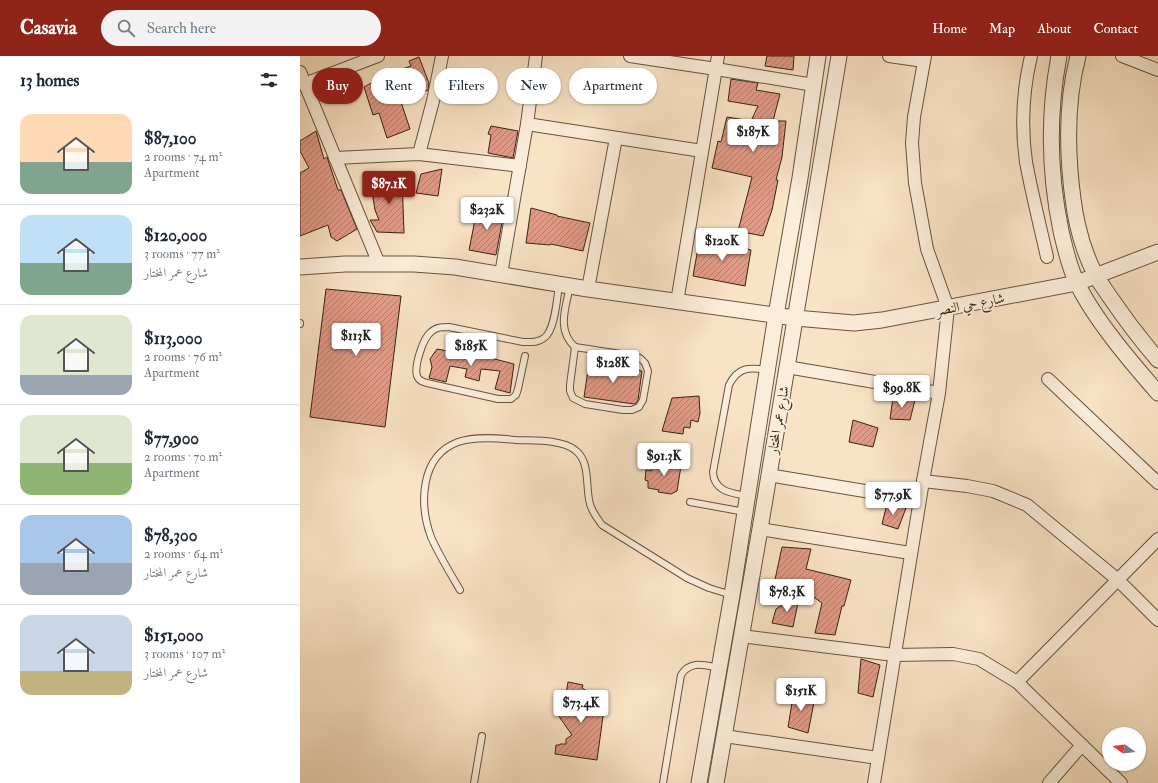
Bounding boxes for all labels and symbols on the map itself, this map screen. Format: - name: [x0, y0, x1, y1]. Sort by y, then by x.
- pin: $187K: [725, 119, 781, 153]
- pin: $87.1K: [356, 171, 422, 205]
- pin: $232K: [459, 197, 515, 231]
- pin: $120K: [694, 228, 750, 262]
- street label: شارع حي النصر: [933, 290, 1006, 323]
- pin: $113K: [328, 323, 384, 357]
- pin: $185K: [443, 333, 499, 367]
- pin: $128K: [585, 350, 641, 384]
- pin: $99.8K: [869, 375, 935, 409]
- street label: شارع عمر المختار: [764, 385, 796, 458]
- pin: $91.3K: [631, 443, 697, 477]
- pin: $77.9K: [860, 482, 926, 516]
- pin: $78.3K: [754, 579, 820, 613]
- pin: $151K: [773, 678, 829, 712]
- pin: $73.4K: [548, 690, 614, 724]
- north arrow: [1102, 727, 1146, 771]

